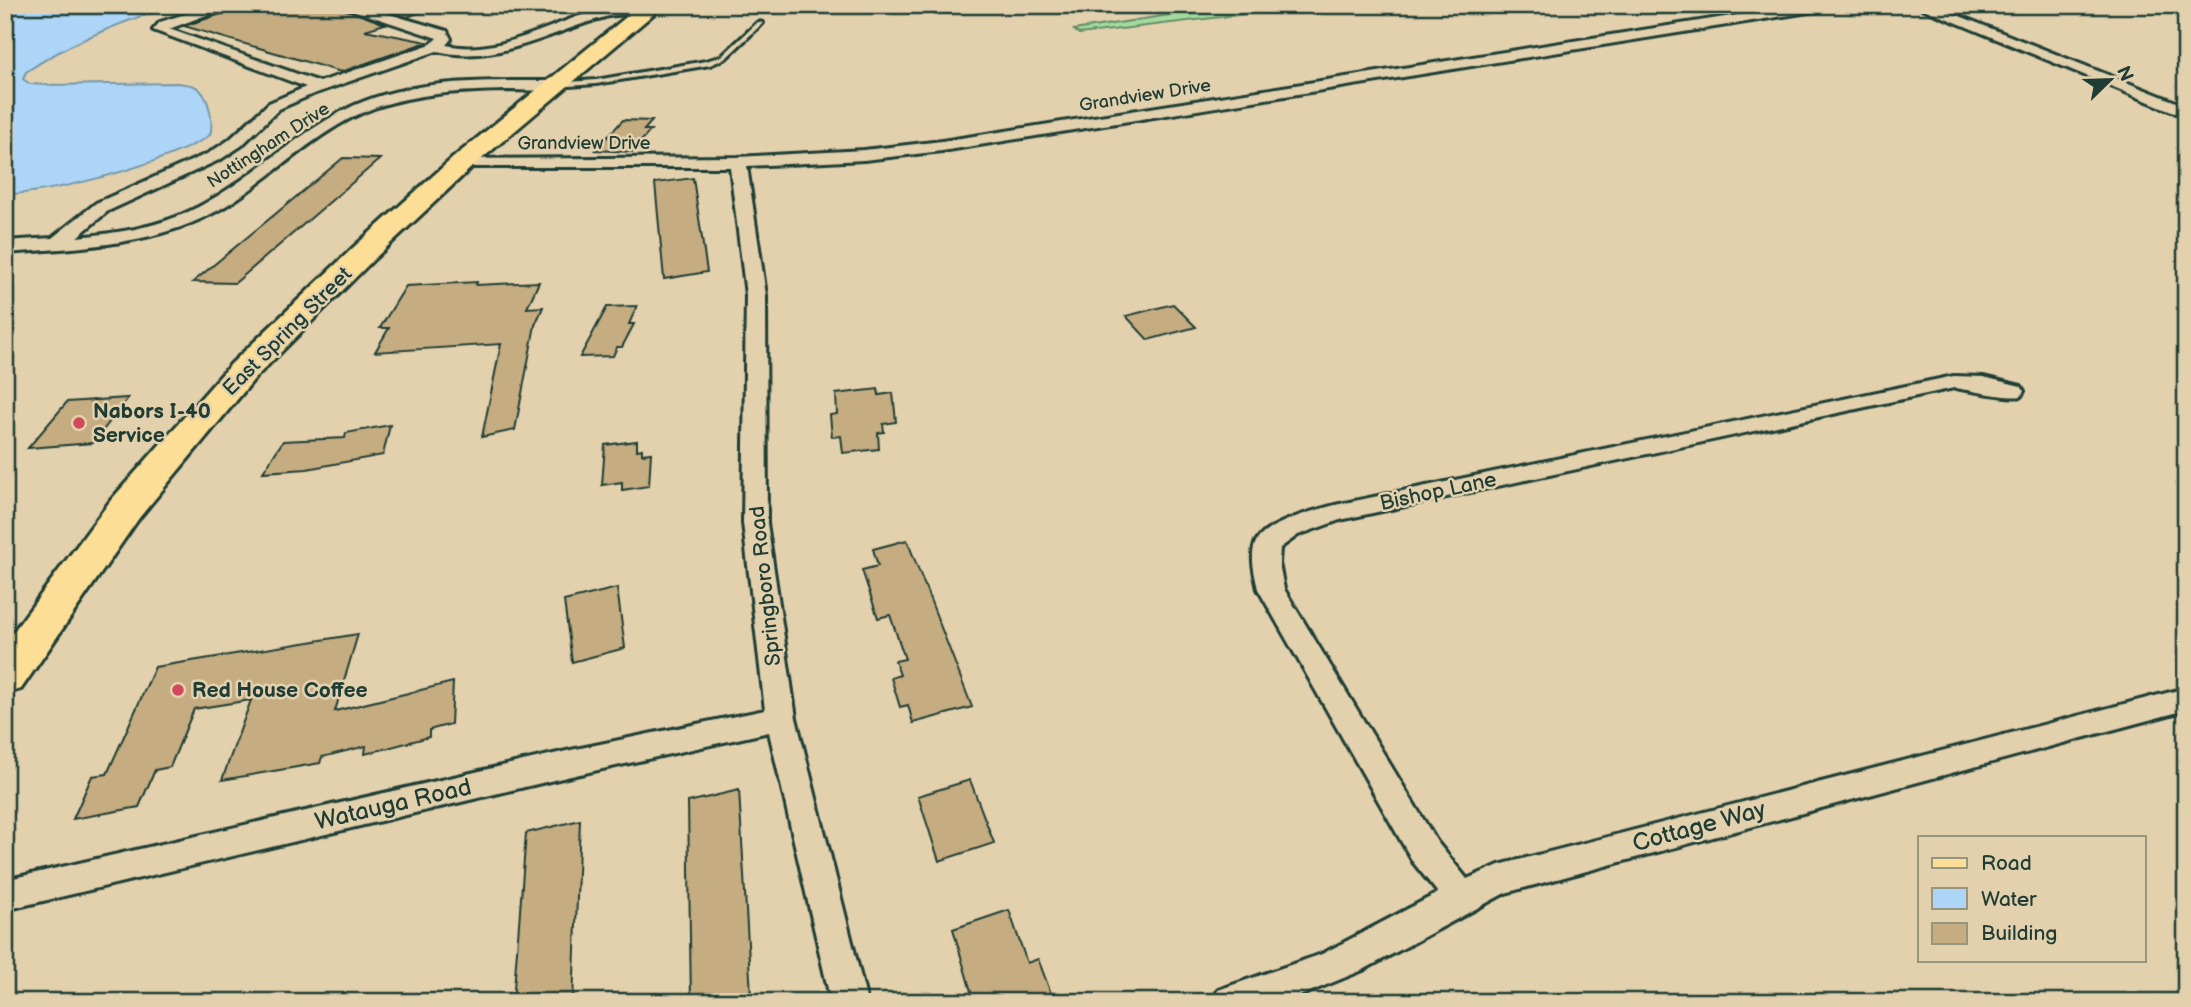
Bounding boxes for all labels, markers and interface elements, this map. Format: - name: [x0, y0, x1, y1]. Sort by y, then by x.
- north arrow: [2076, 46, 2146, 116]
- text: N: [2111, 63, 2138, 85]
- street label: Grandview Drive: [1078, 75, 1213, 116]
- street label: Nottingham Drive: [203, 98, 334, 193]
- street label: Grandview Drive: [517, 133, 651, 154]
- street label: East Spring Street: [218, 261, 357, 401]
- place label: Nabors I-40 Service: [93, 399, 211, 448]
- marker: Nabors I-40 Service: [71, 415, 87, 431]
- street label: Bishop Lane: [1377, 467, 1499, 516]
- street label: Springboro Road: [745, 505, 786, 667]
- place label: Red House Coffee: [192, 678, 368, 703]
- marker: Red House Coffee: [170, 682, 186, 698]
- street label: Watauga Road: [312, 772, 474, 837]
- street label: Cottage Way: [1629, 795, 1769, 858]
- legend: [1918, 836, 2146, 962]
- text: Road: [1981, 851, 2032, 876]
- text: Water: [1981, 887, 2037, 912]
- text: Building: [1981, 921, 2057, 946]

